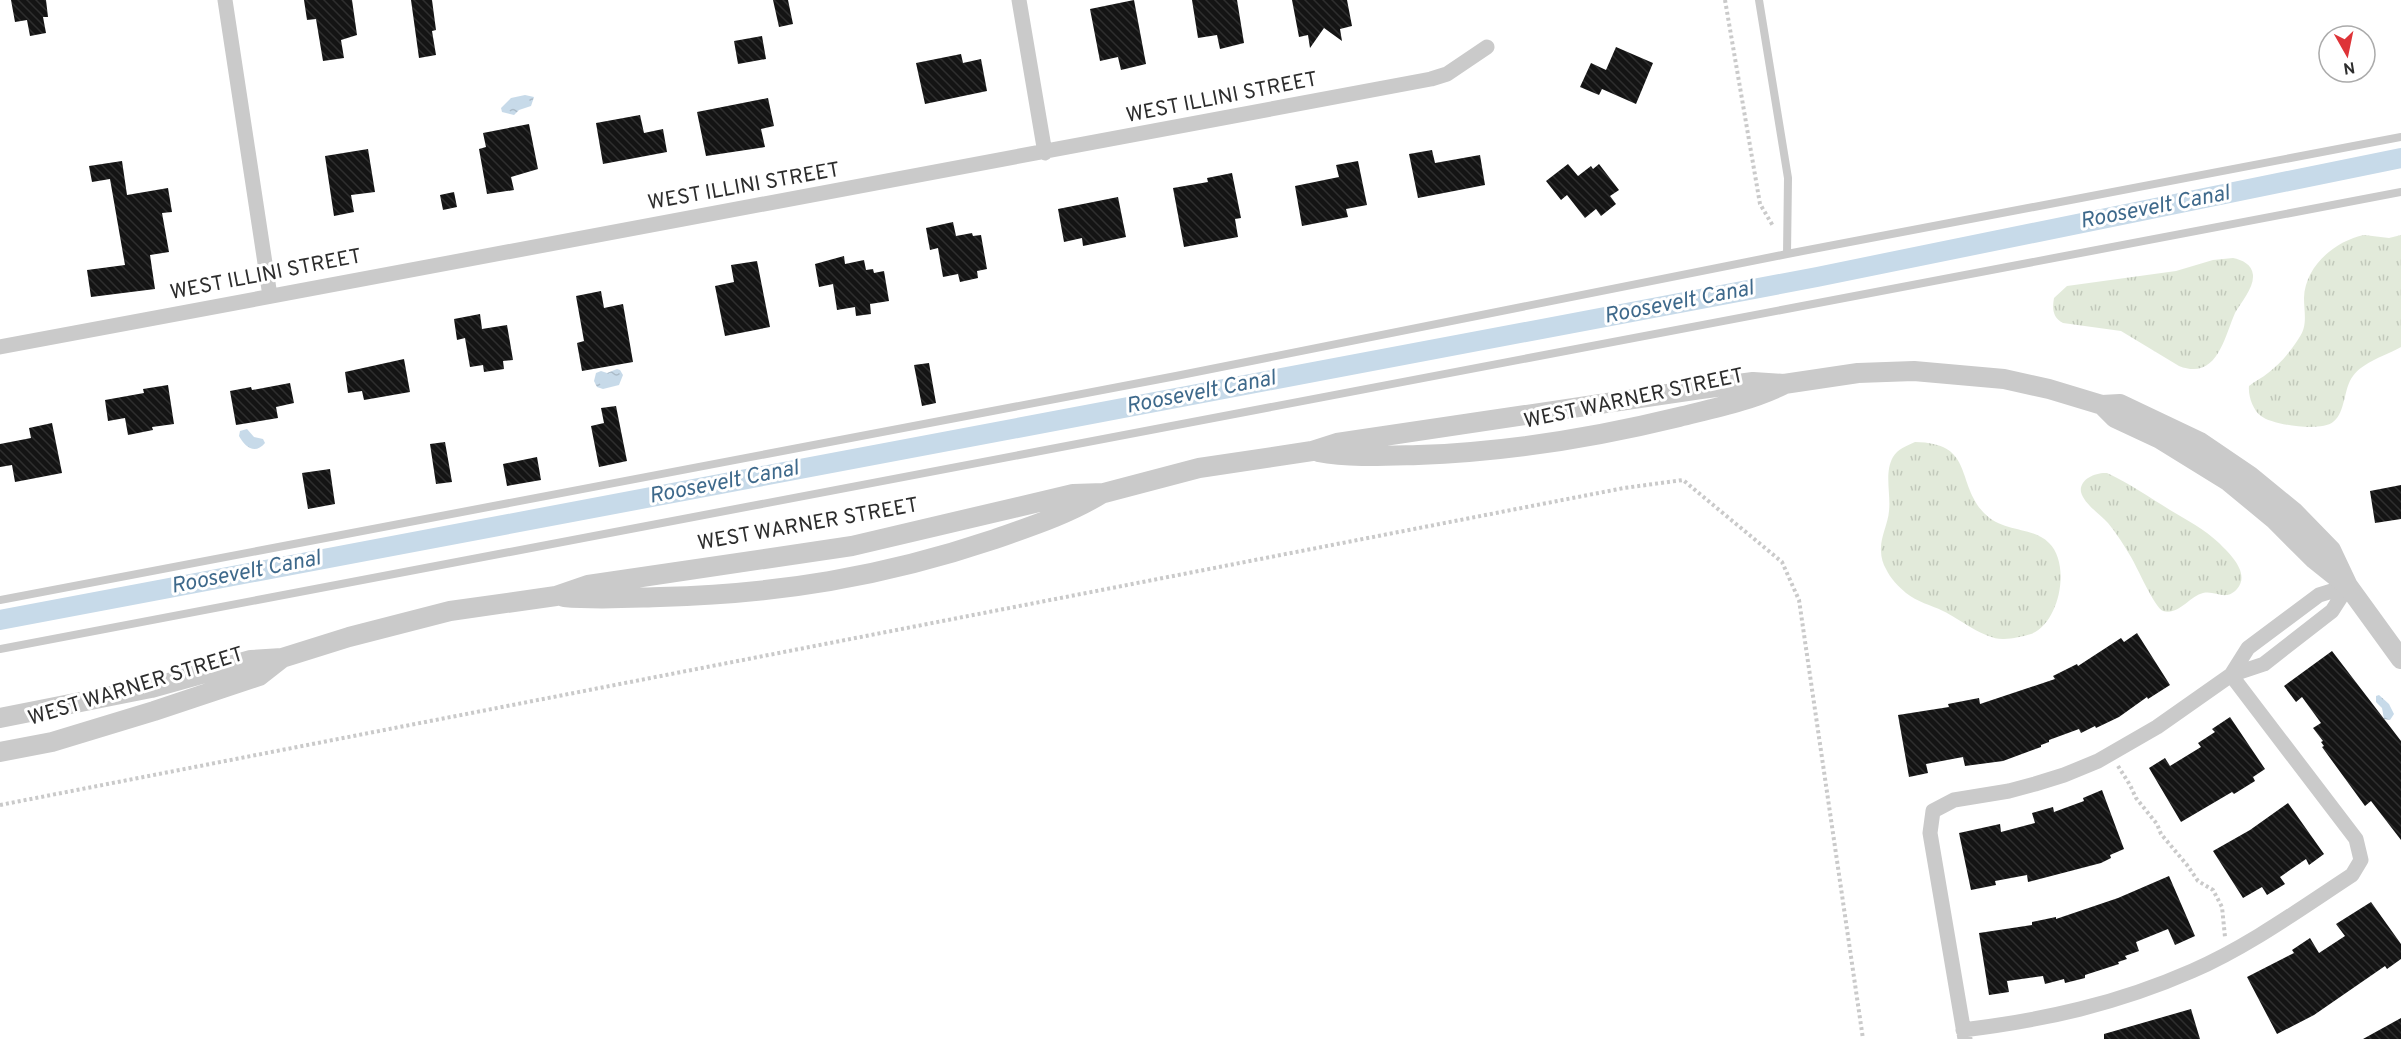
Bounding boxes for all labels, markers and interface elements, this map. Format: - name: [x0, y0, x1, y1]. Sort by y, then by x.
- north arrow: [2317, 24, 2377, 84]
- text: N: [2342, 56, 2356, 78]
- street label: WEST ILLINI STREET: [1124, 66, 1320, 130]
- street label: WEST ILLINI STREET: [646, 157, 842, 217]
- water label: Roosevelt Canal: [2078, 180, 2233, 236]
- street label: WEST ILLINI STREET: [168, 243, 364, 307]
- water label: Roosevelt Canal: [1602, 275, 1757, 331]
- street label: WEST WARNER STREET: [1522, 363, 1746, 435]
- water label: Roosevelt Canal: [1124, 365, 1279, 421]
- water label: Roosevelt Canal: [647, 455, 802, 511]
- street label: WEST WARNER STREET: [695, 492, 921, 558]
- water label: Roosevelt Canal: [169, 545, 324, 601]
- street label: WEST WARNER STREET: [25, 641, 247, 733]

